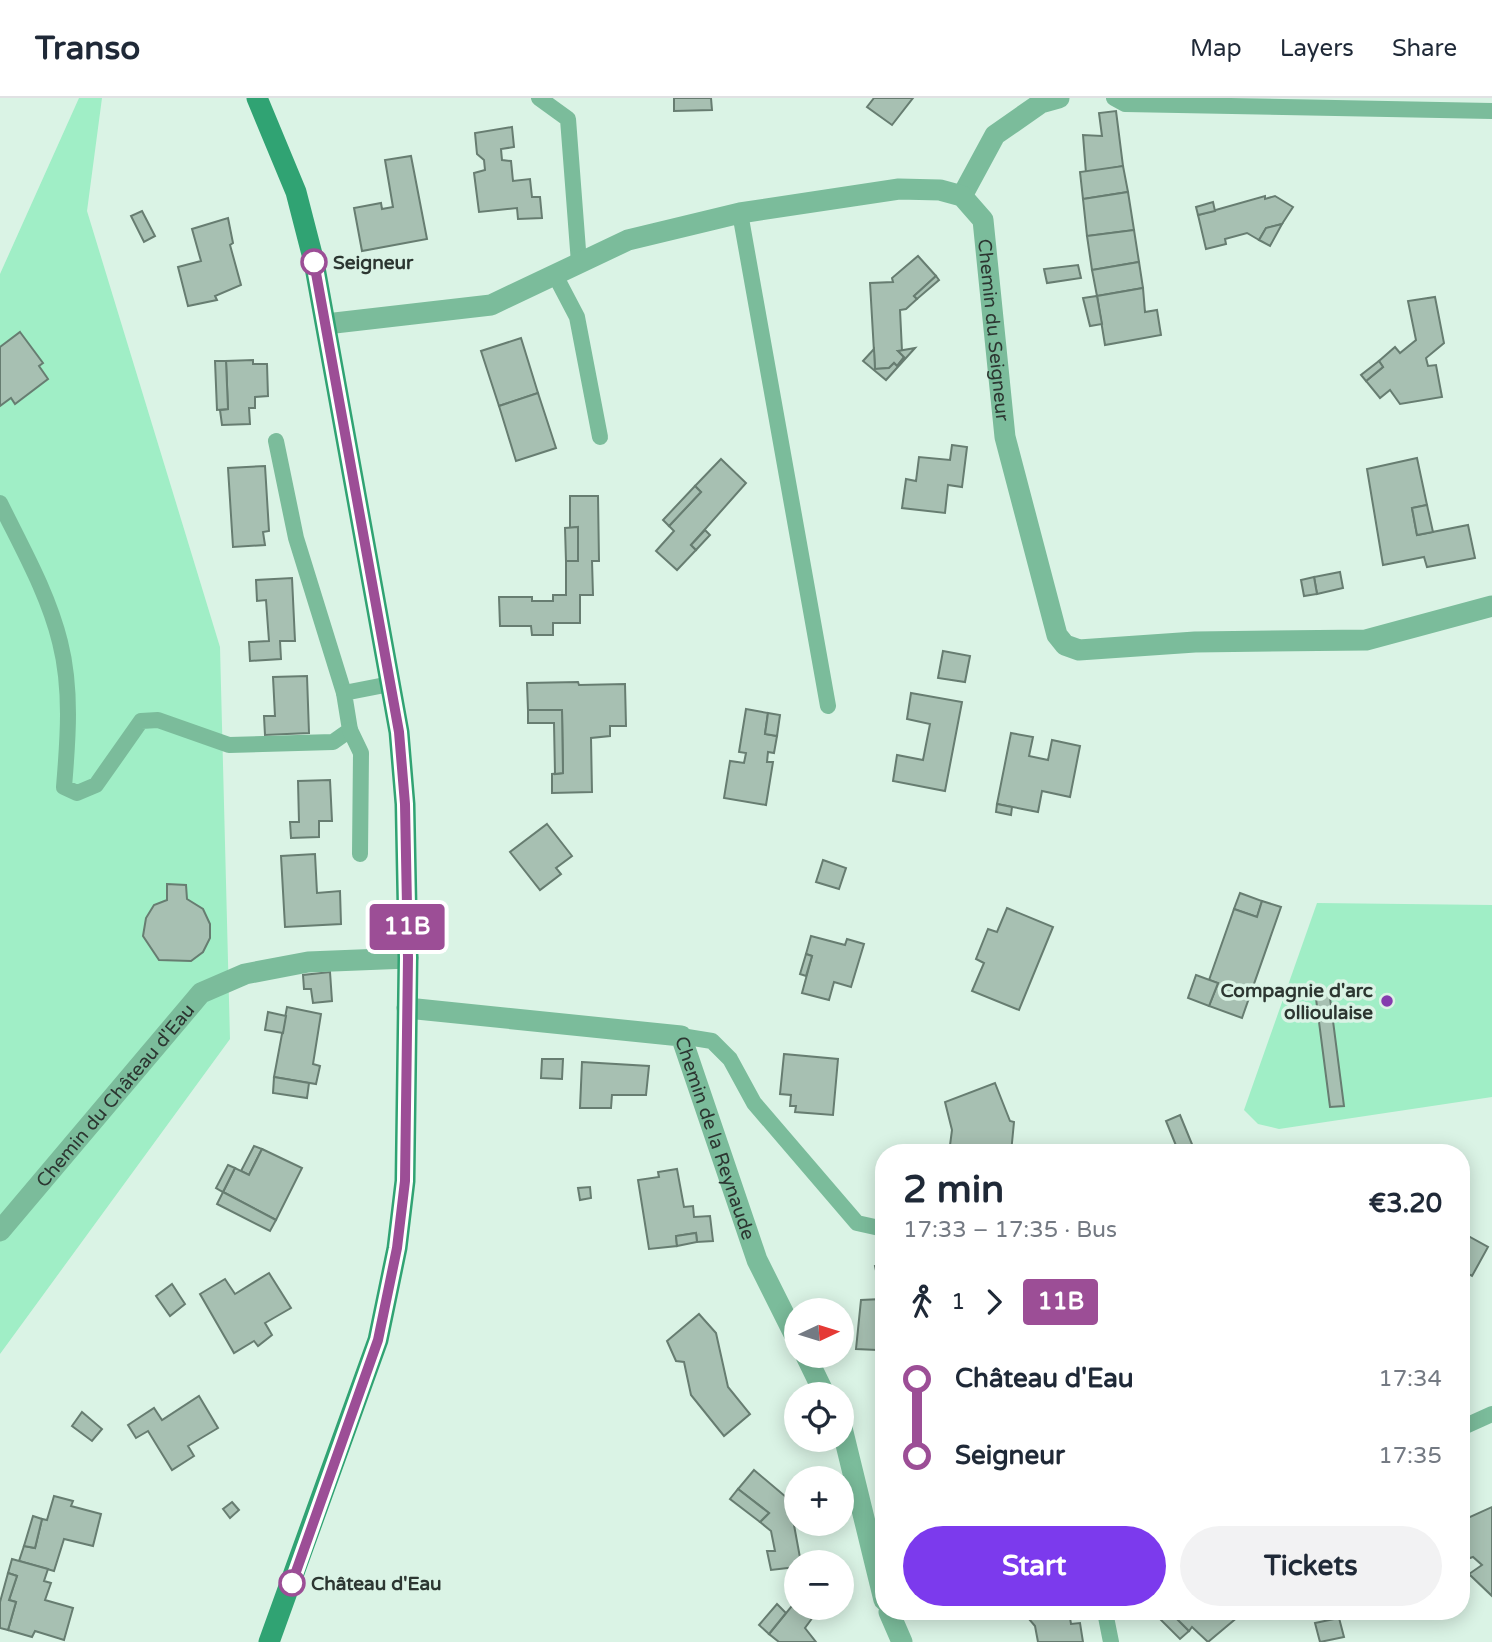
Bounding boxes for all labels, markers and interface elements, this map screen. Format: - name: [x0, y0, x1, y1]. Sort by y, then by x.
- text: Transo: [35, 29, 140, 68]
- text: Map: [1190, 34, 1242, 63]
- text: Layers: [1280, 34, 1354, 63]
- text: Share: [1392, 34, 1457, 63]
- street label: Chemin du Seigneur: [973, 238, 1013, 423]
- marker: Seigneur: [301, 249, 327, 275]
- place label: Seigneur: [333, 252, 414, 275]
- line badge: 11B: [367, 904, 447, 950]
- text: 11B: [384, 912, 430, 941]
- place label: Compagnie d'arc ollioulaise: [1220, 980, 1373, 1024]
- marker: Compagnie d'arc ollioulaise: [1379, 993, 1395, 1009]
- street label: Chemin du Château d'Eau: [32, 999, 199, 1192]
- street label: Chemin de la Reynaude: [670, 1034, 759, 1243]
- text: 2 min: [903, 1167, 1004, 1213]
- text: €3.20: [1369, 1188, 1442, 1219]
- text: 17:33 – 17:35 · Bus: [903, 1216, 1117, 1244]
- icon: walk: [903, 1283, 941, 1321]
- icon: forward: [975, 1283, 1013, 1321]
- text: 11B: [1037, 1287, 1084, 1316]
- text: 1: [951, 1288, 965, 1316]
- north arrow: [784, 1298, 854, 1368]
- map controls: [784, 1298, 854, 1620]
- text: Château d'Eau: [955, 1363, 1134, 1394]
- text: 17:34: [1378, 1365, 1442, 1393]
- button: locate: [784, 1382, 854, 1452]
- text: Seigneur: [955, 1440, 1065, 1471]
- text: 17:35: [1378, 1442, 1442, 1470]
- button: +: [784, 1466, 854, 1536]
- button: Start: [903, 1526, 1166, 1606]
- button: Tickets: [1180, 1526, 1442, 1606]
- button: −: [784, 1550, 854, 1620]
- marker: Château d'Eau: [279, 1570, 305, 1596]
- place label: Château d'Eau: [311, 1573, 442, 1595]

